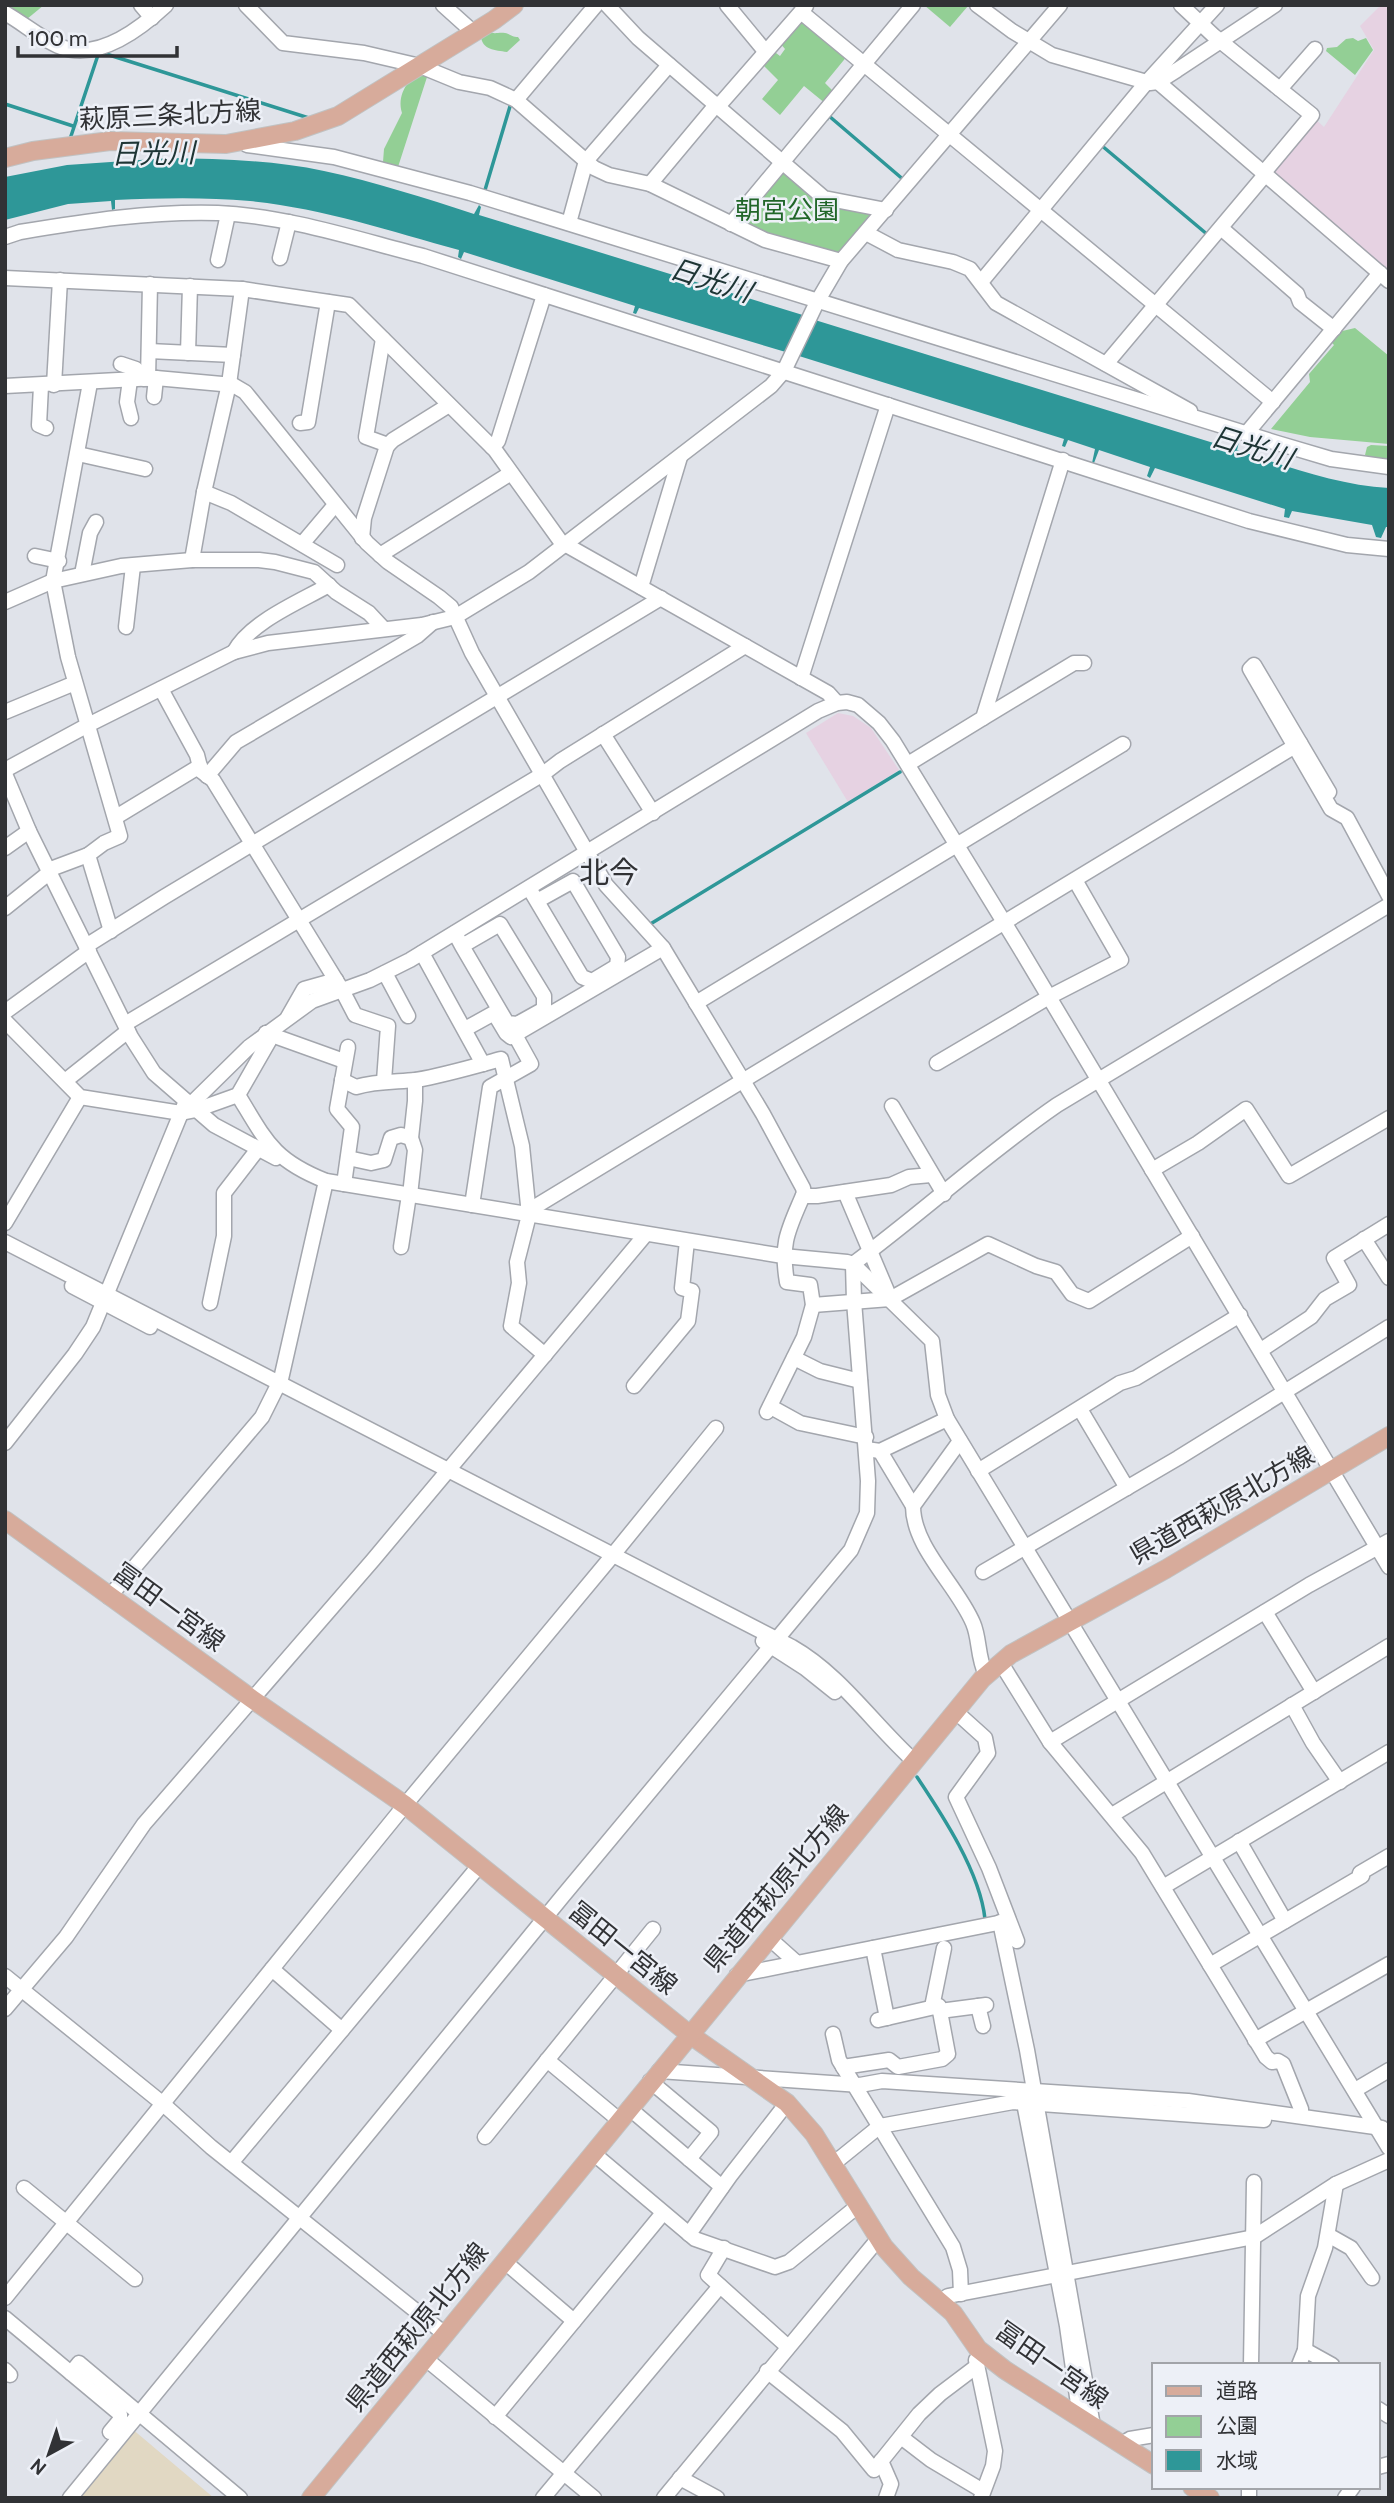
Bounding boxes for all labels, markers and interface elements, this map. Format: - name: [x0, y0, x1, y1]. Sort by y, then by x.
- scale bar: [18, 14, 177, 58]
- text: 100 m: [28, 26, 87, 51]
- street label: 萩原三条北方線: [78, 94, 262, 136]
- water label: 日光川: [111, 135, 198, 171]
- park label: 朝宮公園: [735, 194, 839, 226]
- water label: 日光川: [666, 251, 759, 310]
- water label: 日光川: [1207, 418, 1300, 476]
- district label: 北今: [579, 854, 639, 891]
- street label: 県道西萩原北方線: [1124, 1439, 1320, 1571]
- street label: 冨田一宮線: [107, 1556, 231, 1658]
- street label: 県道西萩原北方線: [697, 1798, 855, 1978]
- street label: 冨田一宮線: [562, 1895, 684, 2001]
- street label: 県道西萩原北方線: [339, 2236, 495, 2418]
- street label: 冨田一宮線: [990, 2315, 1114, 2415]
- legend: [1152, 2363, 1380, 2489]
- text: 道路: [1216, 2378, 1258, 2403]
- text: 公園: [1216, 2413, 1258, 2438]
- north arrow: [14, 2419, 84, 2489]
- text: 水域: [1216, 2448, 1258, 2473]
- text: N: [26, 2454, 51, 2480]

